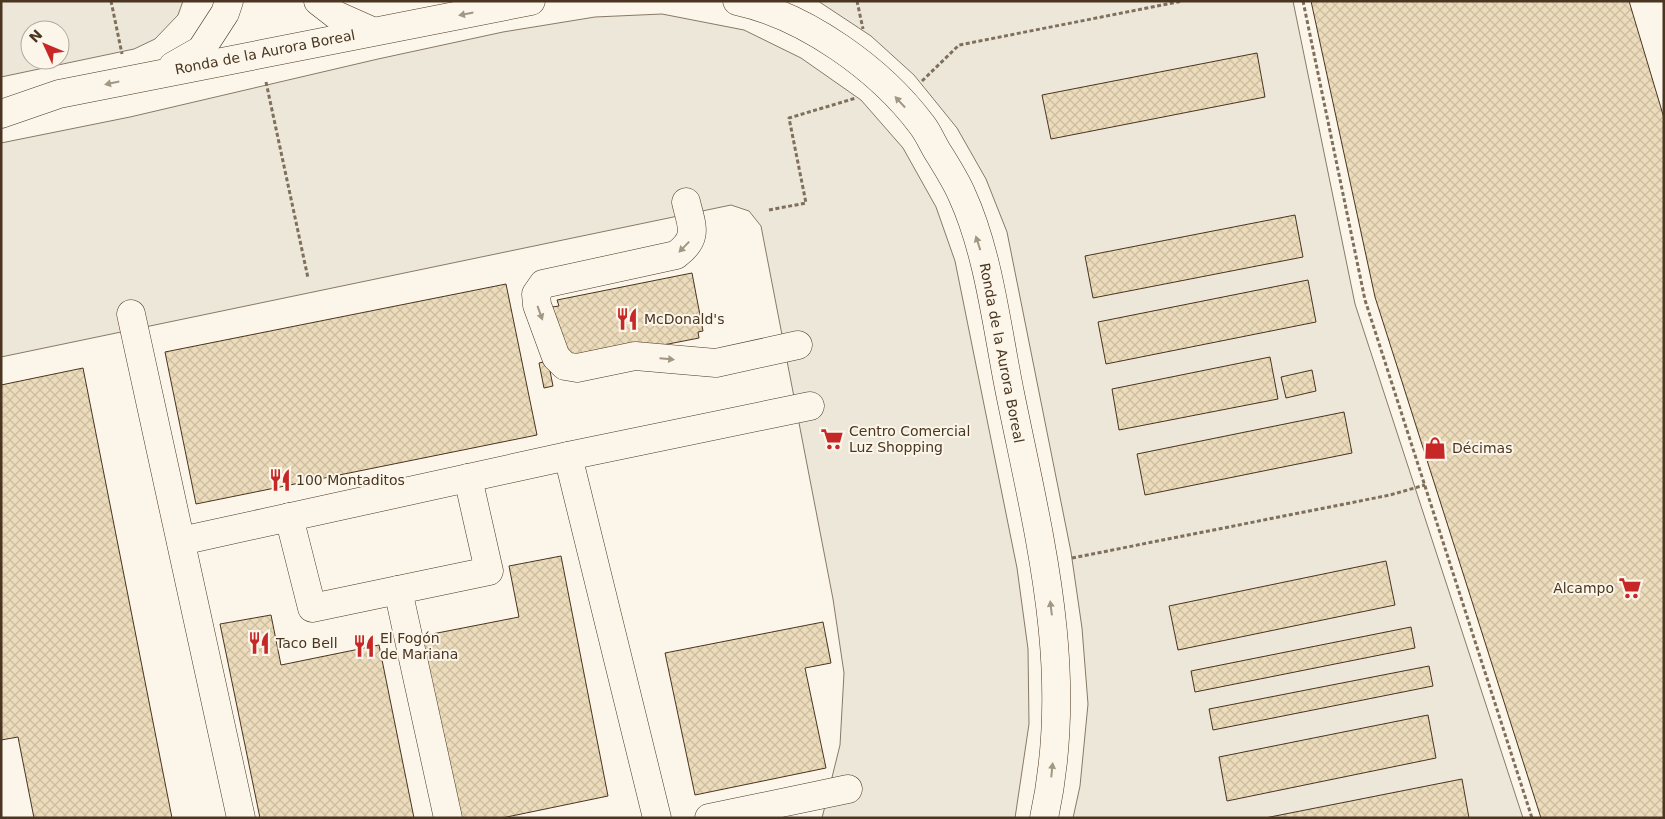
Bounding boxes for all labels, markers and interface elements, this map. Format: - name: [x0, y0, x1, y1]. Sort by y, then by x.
- one-way arrow: [457, 10, 473, 18]
- north arrow: [20, 20, 70, 70]
- text: N: [26, 26, 45, 46]
- street label: Ronda de la Aurora Boreal: [174, 27, 356, 77]
- one-way arrow: [104, 79, 119, 87]
- one-way arrow: [894, 96, 906, 108]
- one-way arrow: [974, 235, 981, 250]
- one-way arrow: [678, 241, 690, 253]
- street label: Ronda de la Aurora Boreal: [977, 262, 1027, 444]
- one-way arrow: [537, 306, 544, 321]
- restaurant icon: McDonald's: [614, 306, 640, 332]
- place label: McDonald's: [644, 311, 725, 327]
- one-way arrow: [659, 355, 675, 363]
- place label: Centro Comercial Luz Shopping: [849, 423, 970, 455]
- supermarket icon: Centro Comercial Luz Shopping: [819, 426, 845, 452]
- shop icon: Décimas: [1422, 435, 1448, 461]
- place label: Décimas: [1452, 440, 1513, 456]
- restaurant icon: 100 Montaditos: [267, 467, 293, 493]
- place label: 100 Montaditos: [296, 472, 405, 488]
- supermarket icon: Alcampo: [1617, 575, 1643, 601]
- place label: Alcampo: [1553, 580, 1614, 596]
- one-way arrow: [1047, 599, 1055, 615]
- restaurant icon: Taco Bell: [246, 630, 272, 656]
- place label: El Fogón de Mariana: [380, 630, 458, 662]
- restaurant icon: El Fogón de Mariana: [351, 633, 377, 659]
- place label: Taco Bell: [275, 635, 338, 651]
- one-way arrow: [1048, 761, 1056, 777]

